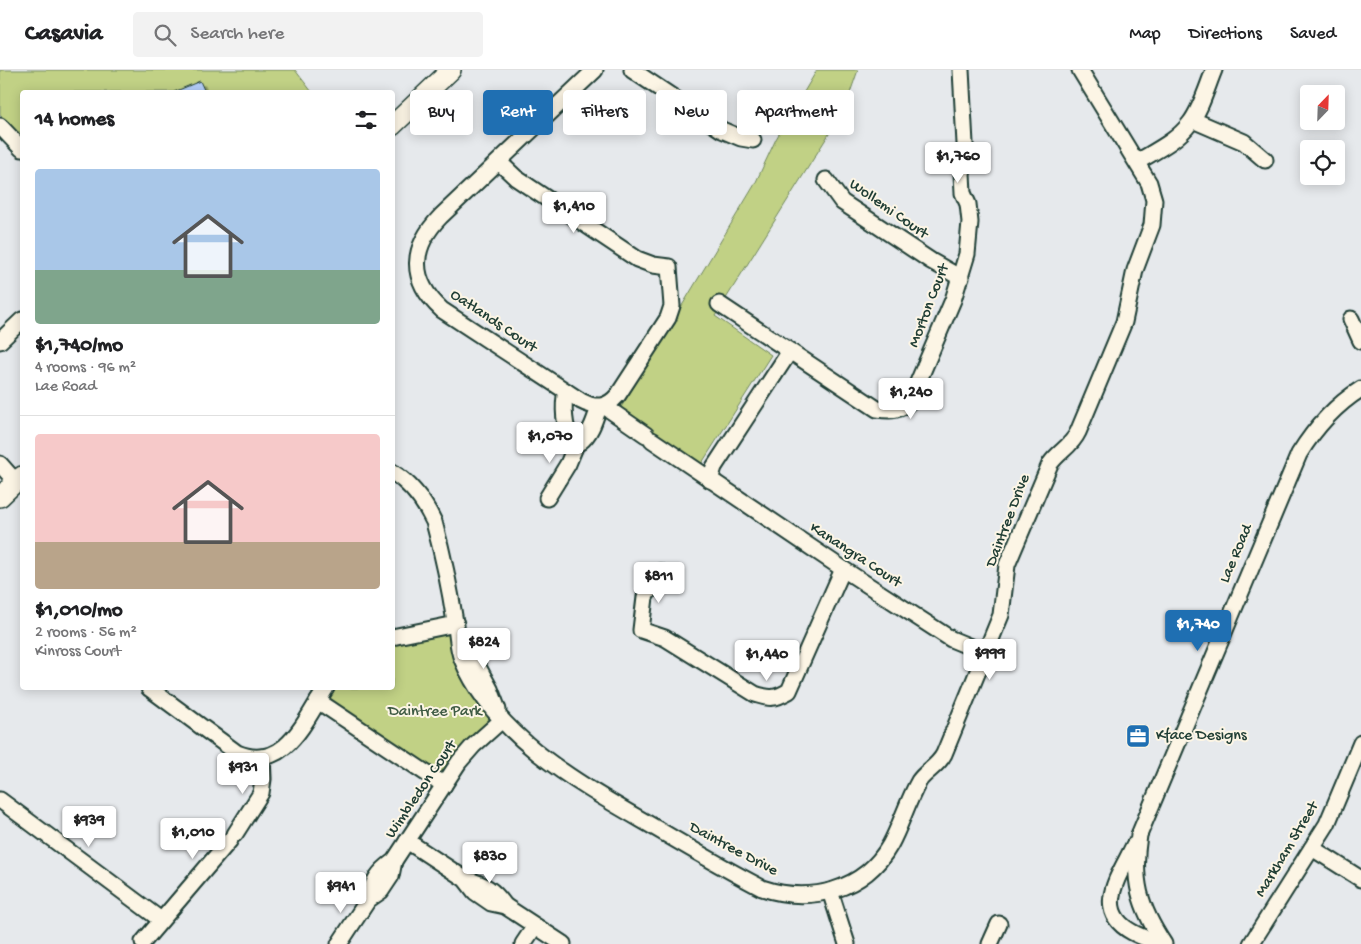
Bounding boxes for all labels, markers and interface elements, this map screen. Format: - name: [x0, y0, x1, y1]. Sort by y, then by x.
- search box: [133, 12, 483, 57]
- text: Casavia: [25, 20, 103, 49]
- icon: search: [151, 21, 179, 49]
- text: Search here: [191, 23, 284, 46]
- text: Map: [1129, 24, 1161, 45]
- text: Directions: [1189, 24, 1262, 45]
- text: Saved: [1290, 24, 1336, 45]
- north arrow: [1300, 85, 1345, 130]
- map controls: [1300, 85, 1345, 185]
- chip: Buy: [410, 90, 473, 135]
- chip: Rent: [483, 90, 553, 135]
- chip: Filters: [563, 90, 646, 135]
- chip: New: [656, 90, 727, 135]
- chip: Apartment: [737, 90, 854, 135]
- icon: filters: [352, 106, 380, 134]
- text: 14 homes: [35, 108, 114, 133]
- button: locate: [1300, 140, 1345, 185]
- pin: $1,760: [917, 142, 999, 184]
- text: $1,760: [936, 148, 980, 167]
- street label: Wollemi Court: [845, 176, 933, 245]
- pin: $1,410: [533, 191, 615, 234]
- text: $1,410: [553, 198, 595, 217]
- icon: home: [163, 201, 253, 291]
- street label: Morton Court: [905, 260, 955, 350]
- street label: Oatlands Court: [446, 286, 541, 359]
- text: $1,740/mo: [35, 334, 123, 359]
- text: 4 rooms · 96 m²: [35, 359, 136, 378]
- text: Lae Road: [35, 378, 97, 397]
- pin: $1,240: [870, 378, 952, 420]
- text: $1,240: [889, 384, 933, 403]
- pin: $1,070: [509, 422, 591, 464]
- text: $1,070: [527, 428, 573, 447]
- icon: home: [163, 467, 253, 557]
- street label: Daintree Drive: [982, 471, 1036, 571]
- street label: Kanangra Court: [805, 519, 906, 594]
- street label: Lae Road: [1216, 520, 1258, 586]
- pin: $811: [629, 562, 689, 604]
- text: $811: [645, 568, 673, 587]
- text: $1,010/mo: [35, 599, 123, 624]
- pin: $1,740: [1157, 610, 1239, 652]
- text: $1,740: [1176, 616, 1220, 635]
- text: 2 rooms · 56 m²: [35, 624, 137, 643]
- pin: $824: [454, 628, 514, 670]
- text: $824: [468, 634, 500, 653]
- pin: $999: [960, 638, 1020, 681]
- pin: $1,440: [726, 640, 808, 682]
- text: Kinross Court: [35, 643, 121, 662]
- text: $999: [974, 645, 1006, 664]
- text: $1,440: [746, 646, 788, 665]
- park label: Daintree Park: [387, 703, 484, 722]
- office icon: Kface Designs: [1125, 723, 1151, 749]
- place label: Kface Designs: [1156, 727, 1248, 746]
- street label: Wimbledon Court: [382, 736, 463, 843]
- pin: $931: [213, 752, 273, 795]
- text: $931: [228, 759, 258, 778]
- street label: Markham Street: [1252, 798, 1325, 901]
- pin: $939: [59, 806, 119, 848]
- text: $939: [73, 812, 105, 831]
- pin: $1,010: [152, 818, 234, 860]
- street label: Daintree Drive: [684, 818, 781, 882]
- text: $1,010: [171, 824, 215, 843]
- pin: $830: [460, 842, 520, 884]
- text: $830: [473, 848, 507, 867]
- pin: $941: [311, 872, 371, 914]
- text: $941: [326, 878, 356, 897]

